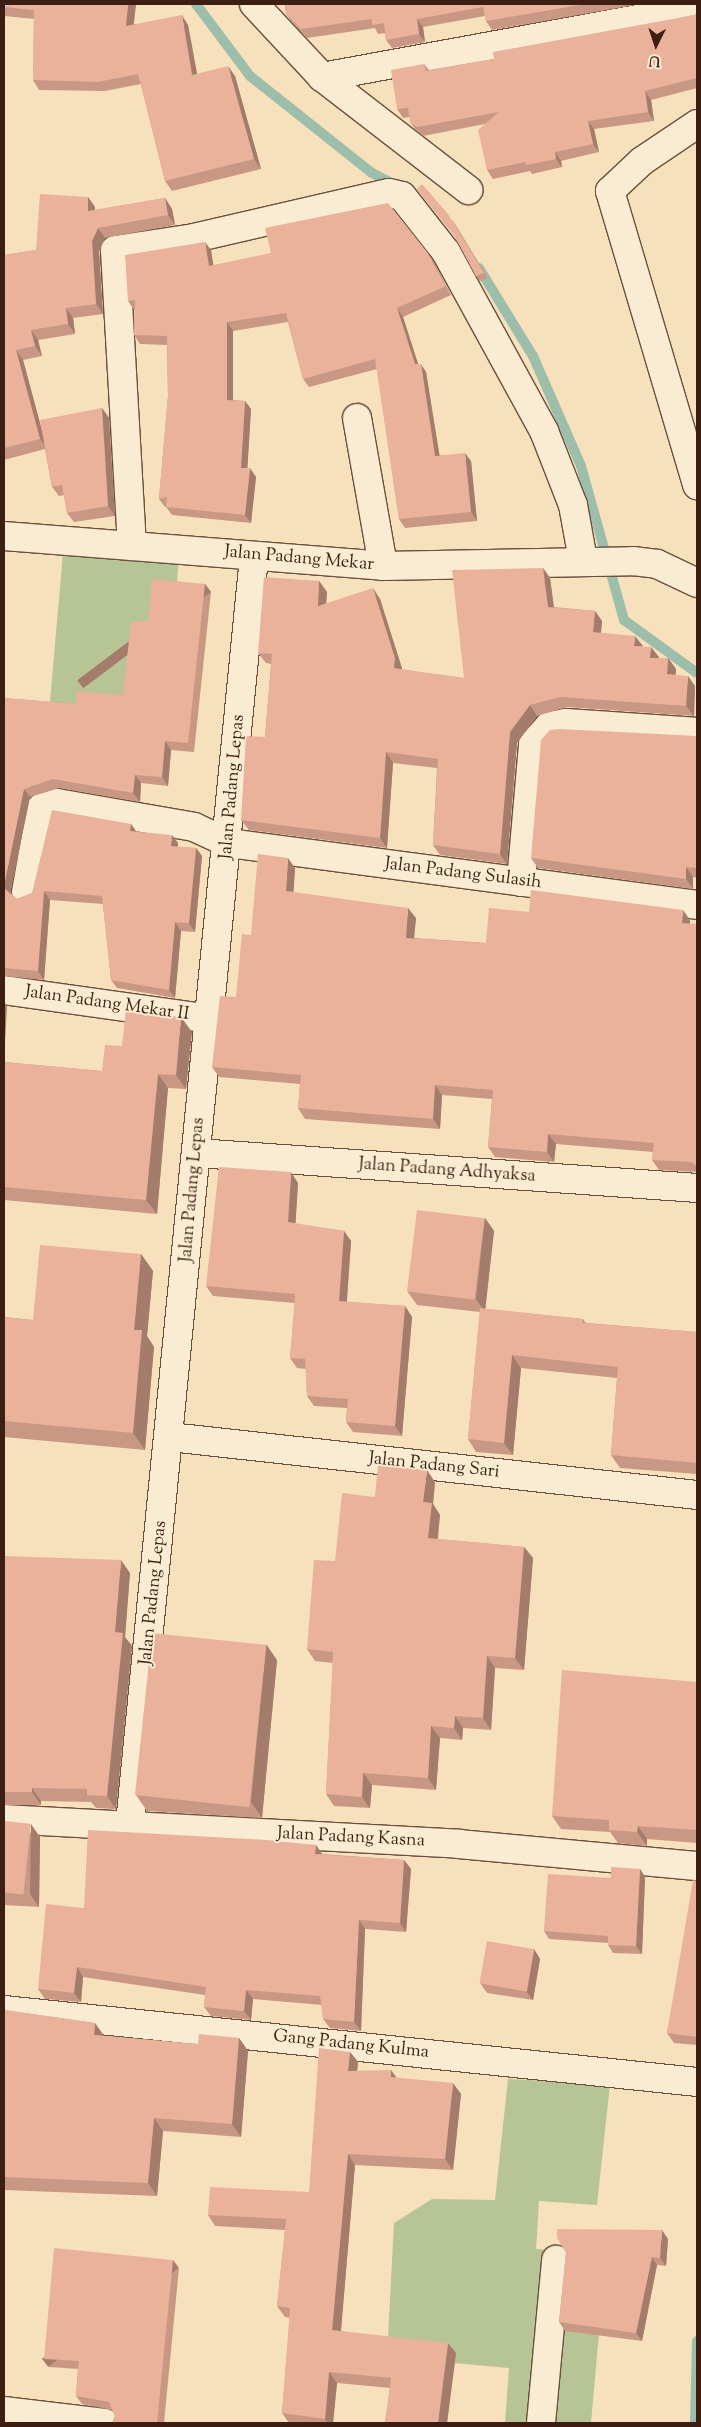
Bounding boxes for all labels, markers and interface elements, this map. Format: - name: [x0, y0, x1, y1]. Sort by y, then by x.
- north arrow: [631, 20, 681, 70]
- text: U: [649, 50, 661, 70]
- street label: Jalan Padang Mekar: [223, 542, 375, 576]
- street label: Jalan Padang Lepas: [216, 714, 250, 860]
- street label: Jalan Padang Sulasih: [383, 854, 543, 894]
- street label: Jalan Padang Mekar II: [23, 982, 191, 1026]
- street label: Jalan Padang Lepas: [176, 1117, 210, 1263]
- street label: Jalan Padang Adhyaksa: [358, 1154, 536, 1188]
- street label: Jalan Padang Sari: [368, 1448, 500, 1484]
- street label: Jalan Padang Lepas: [136, 1520, 172, 1666]
- street label: Jalan Padang Kasna: [276, 1823, 426, 1853]
- street label: Gang Padang Kulma: [272, 2026, 430, 2064]

